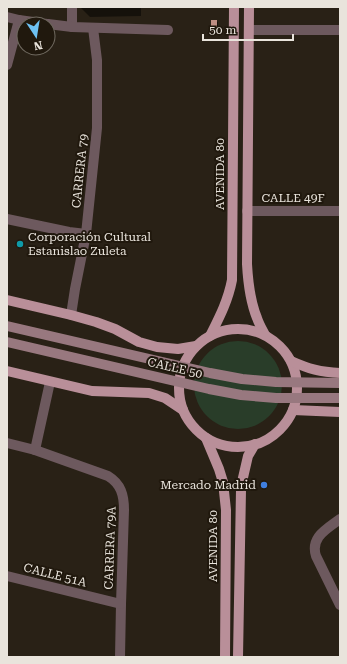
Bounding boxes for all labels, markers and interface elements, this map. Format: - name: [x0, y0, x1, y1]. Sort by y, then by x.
- north arrow: [16, 16, 56, 56]
- scale bar: [203, 16, 293, 42]
- text: 50 m: [209, 23, 236, 37]
- text: N: [32, 38, 43, 53]
- street label: CARRERA 79: [69, 133, 91, 209]
- street label: AVENIDA 80: [213, 138, 227, 210]
- street label: CALLE 49F: [261, 191, 325, 205]
- place label: Corporación Cultural Estanislao Zuleta: [28, 230, 151, 258]
- marker: Corporación Cultural Estanislao Zuleta: [15, 239, 25, 249]
- street label: CALLE 50: [146, 355, 204, 381]
- place label: Mercado Madrid: [160, 478, 256, 492]
- marker: Mercado Madrid: [259, 480, 269, 490]
- street label: CARRERA 79A: [102, 506, 118, 590]
- street label: AVENIDA 80: [206, 510, 220, 582]
- street label: CALLE 51A: [22, 560, 89, 590]

